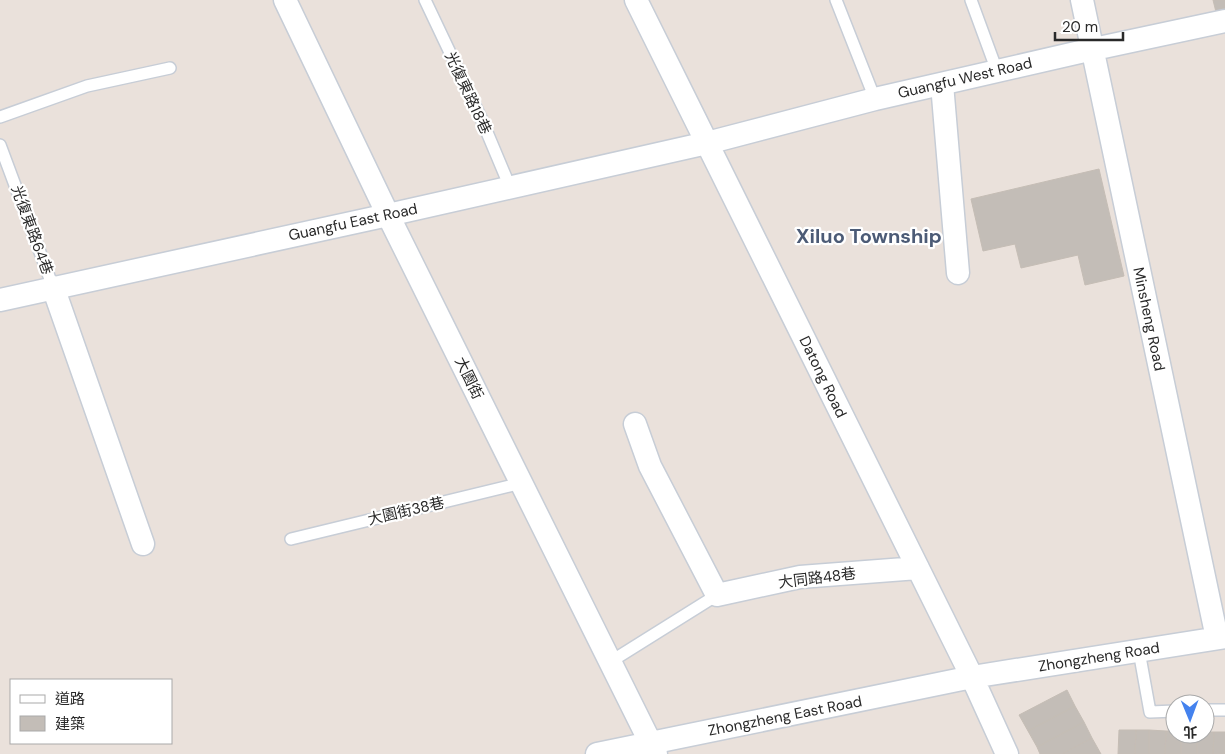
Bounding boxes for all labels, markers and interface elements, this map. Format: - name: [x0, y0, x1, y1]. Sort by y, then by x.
- scale bar: [1055, 10, 1122, 42]
- text: 20 m: [1062, 17, 1098, 37]
- street label: 光復東路18巷: [440, 49, 496, 137]
- street label: Guangfu West Road: [896, 53, 1034, 103]
- street label: 光復東路64巷: [7, 183, 57, 277]
- street label: Guangfu East Road: [287, 199, 419, 245]
- district label: Xiluo Township: [796, 223, 942, 249]
- street label: Minsheng Road: [1128, 265, 1170, 373]
- street label: Datong Road: [795, 333, 851, 421]
- street label: 大園街: [450, 353, 488, 403]
- street label: 大園街38巷: [366, 492, 446, 530]
- street label: 大同路48巷: [777, 563, 857, 593]
- street label: Zhongzheng Road: [1037, 638, 1161, 676]
- legend: [10, 679, 172, 744]
- text: 道路: [55, 689, 85, 709]
- street label: Zhongzheng East Road: [706, 691, 864, 741]
- north arrow: [1165, 694, 1215, 744]
- text: 建築: [55, 714, 85, 734]
- text: 北: [1183, 723, 1197, 741]

